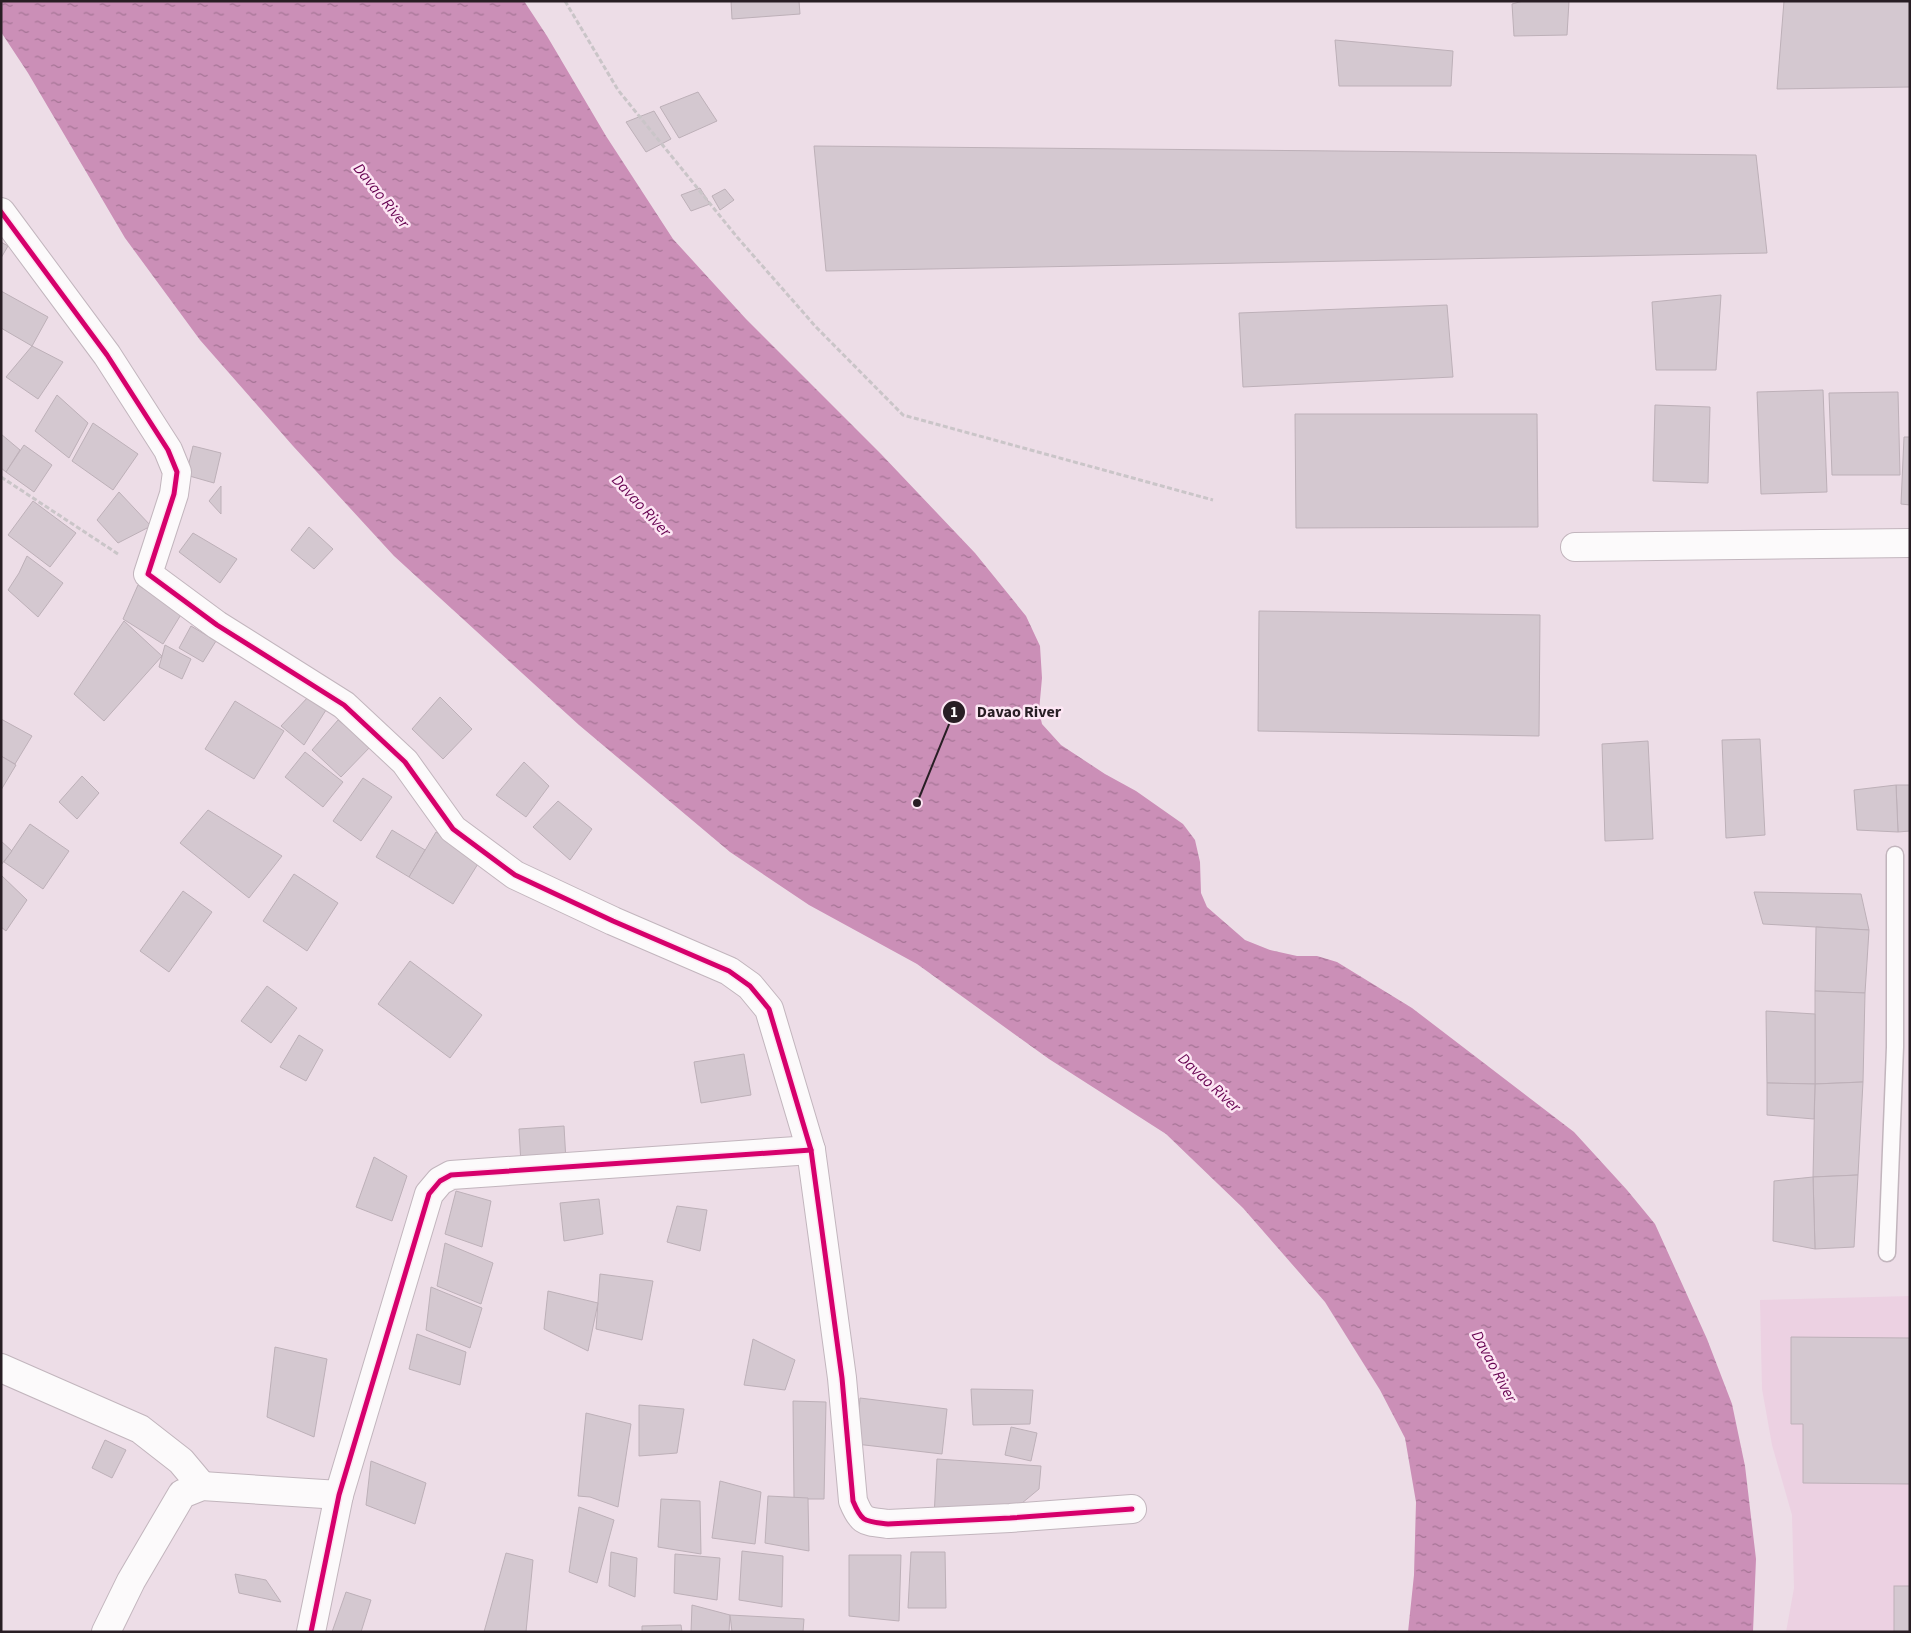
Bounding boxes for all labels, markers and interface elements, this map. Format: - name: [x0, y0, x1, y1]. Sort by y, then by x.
- water label: Davao River: [348, 158, 415, 234]
- water label: Davao River: [607, 470, 677, 543]
- callout: Davao River: [942, 696, 1071, 727]
- text: Davao River: [977, 701, 1062, 723]
- text: 1: [950, 702, 958, 723]
- water label: Davao River: [1173, 1048, 1247, 1118]
- water label: Davao River: [1466, 1327, 1523, 1407]

